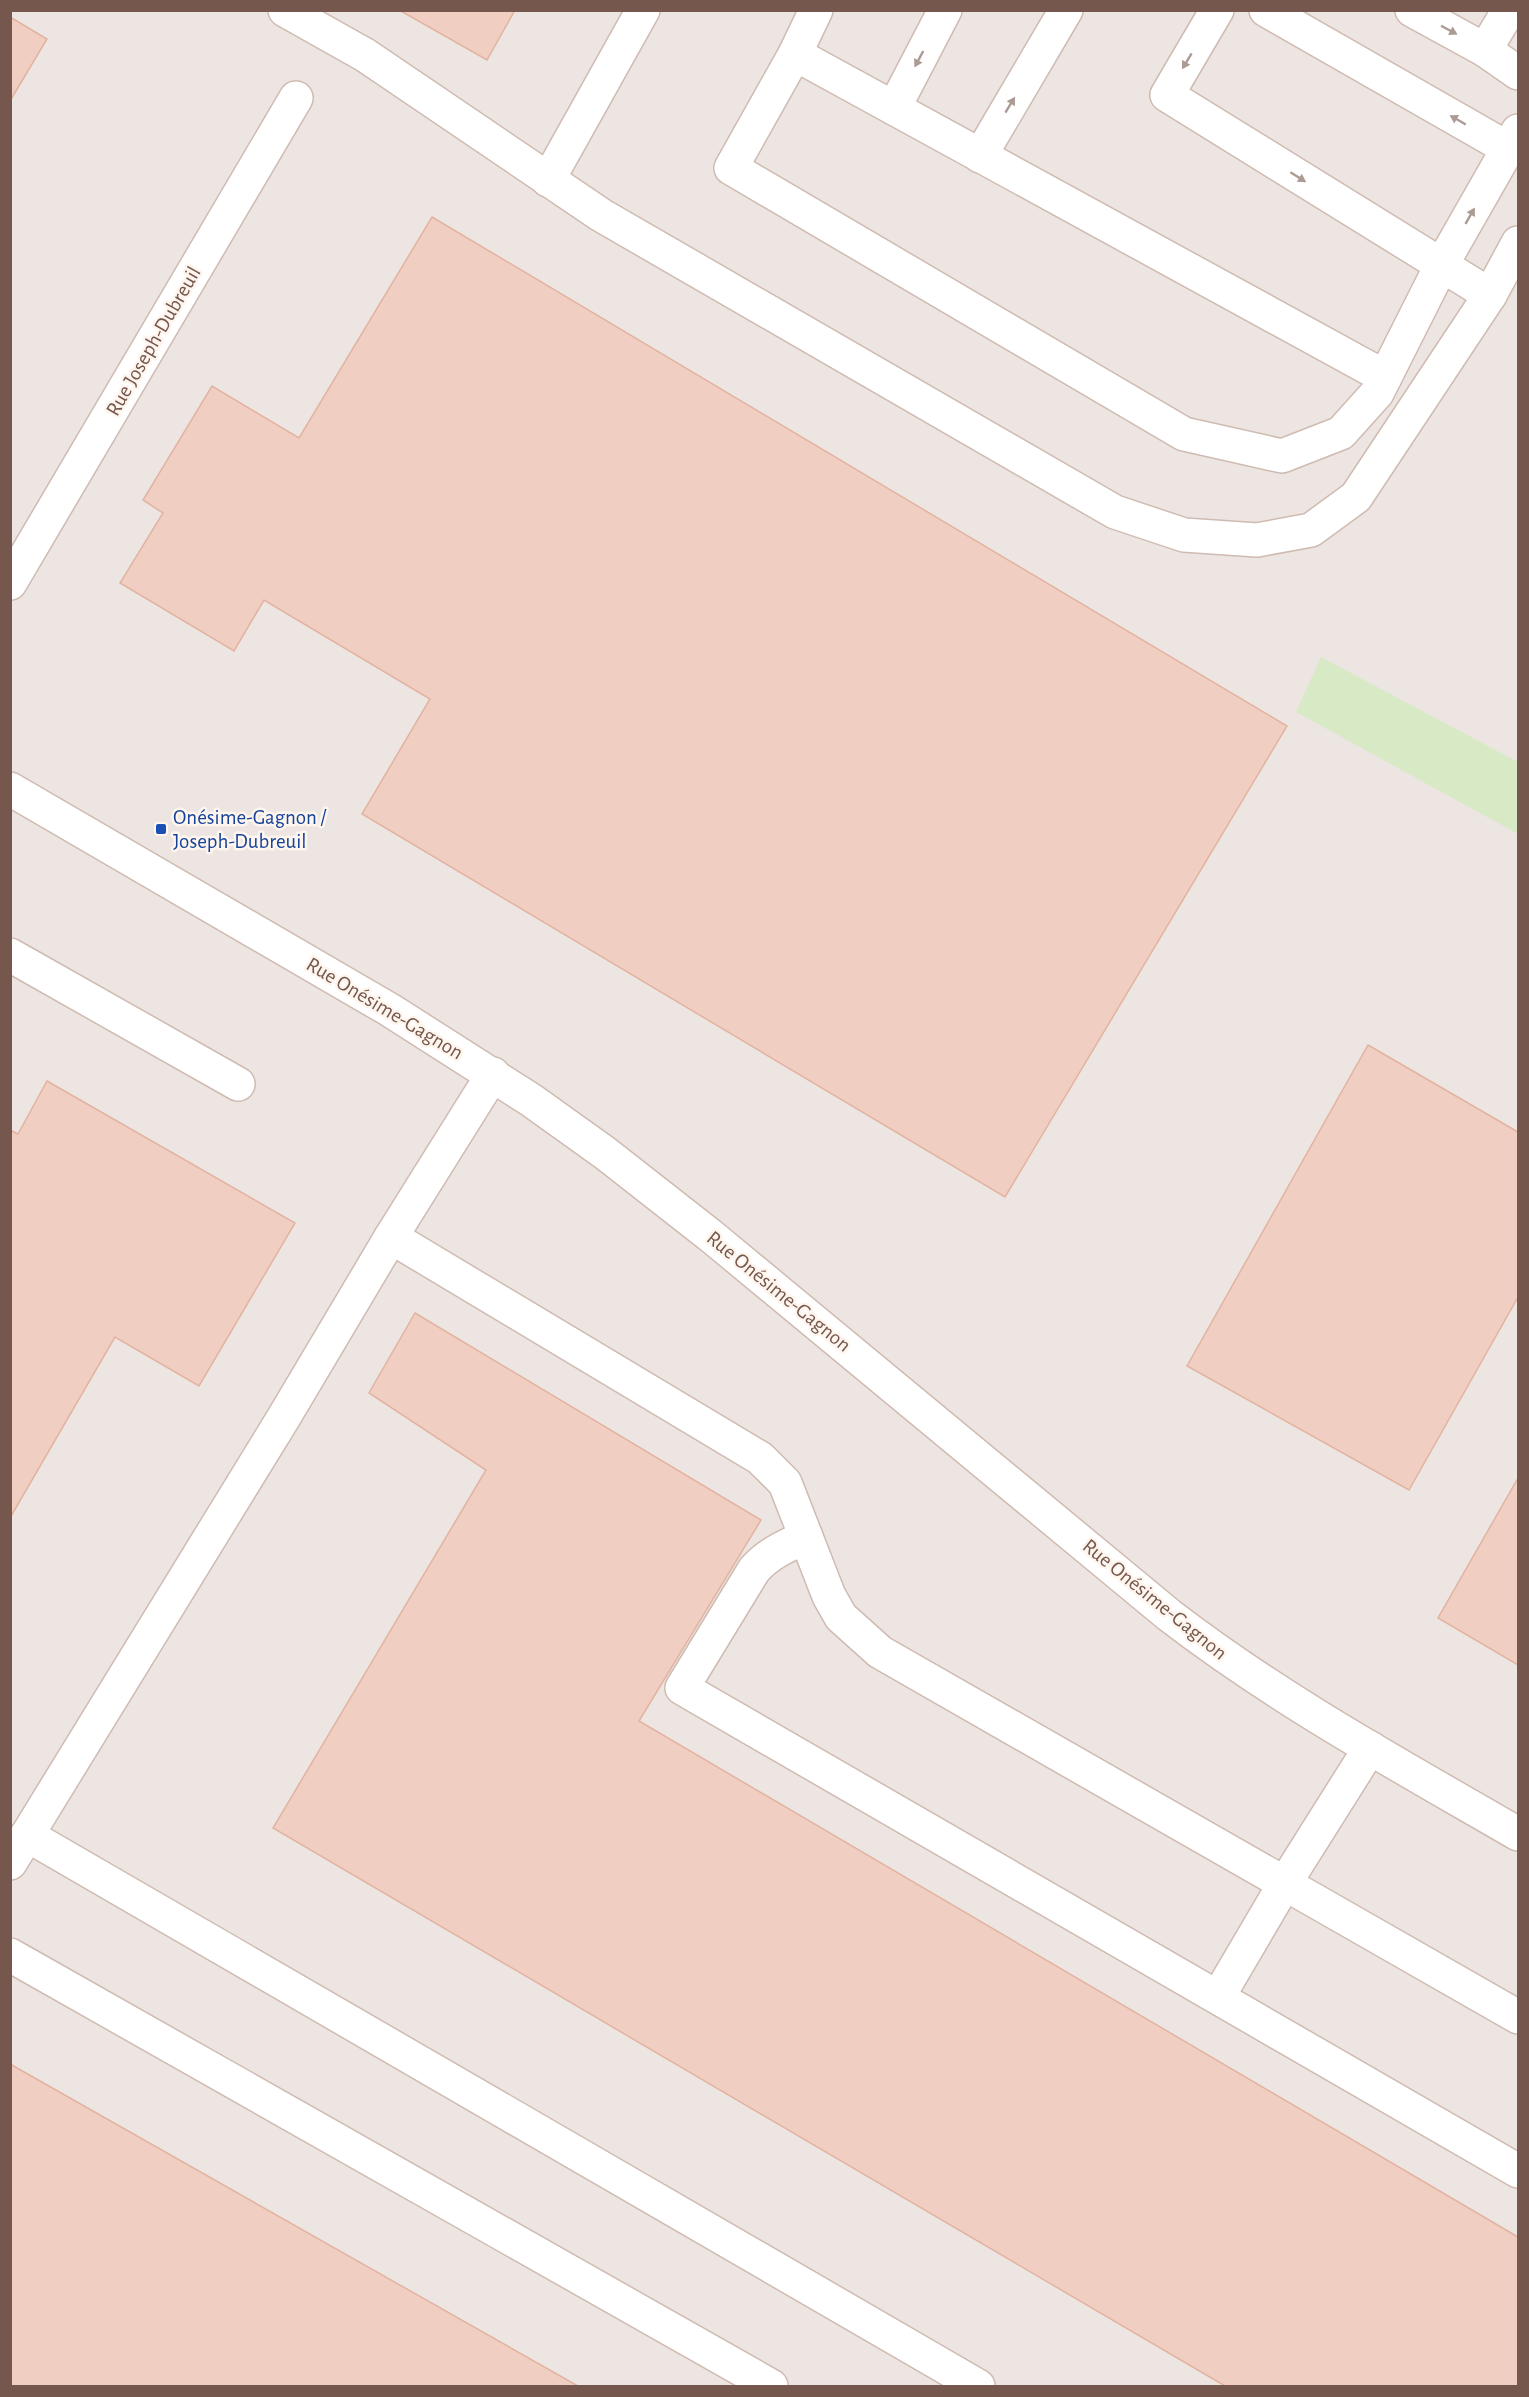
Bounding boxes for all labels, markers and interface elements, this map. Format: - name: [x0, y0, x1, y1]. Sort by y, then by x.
- one-way arrow: [1440, 25, 1457, 35]
- one-way arrow: [915, 50, 925, 68]
- one-way arrow: [1182, 53, 1192, 70]
- one-way arrow: [1004, 97, 1015, 113]
- one-way arrow: [1449, 115, 1466, 125]
- one-way arrow: [1290, 172, 1306, 183]
- one-way arrow: [1465, 207, 1475, 224]
- street label: Rue Joseph-Dubreuil: [102, 263, 205, 420]
- place label: Onésime-Gagnon / Joseph-Dubreuil: [173, 807, 327, 852]
- marker: Onésime-Gagnon / Joseph-Dubreuil: [154, 822, 168, 836]
- street label: Rue Onésime-Gagnon: [303, 953, 467, 1063]
- street label: Rue Onésime-Gagnon: [703, 1227, 855, 1356]
- street label: Rue Onésime-Gagnon: [1079, 1535, 1231, 1664]

